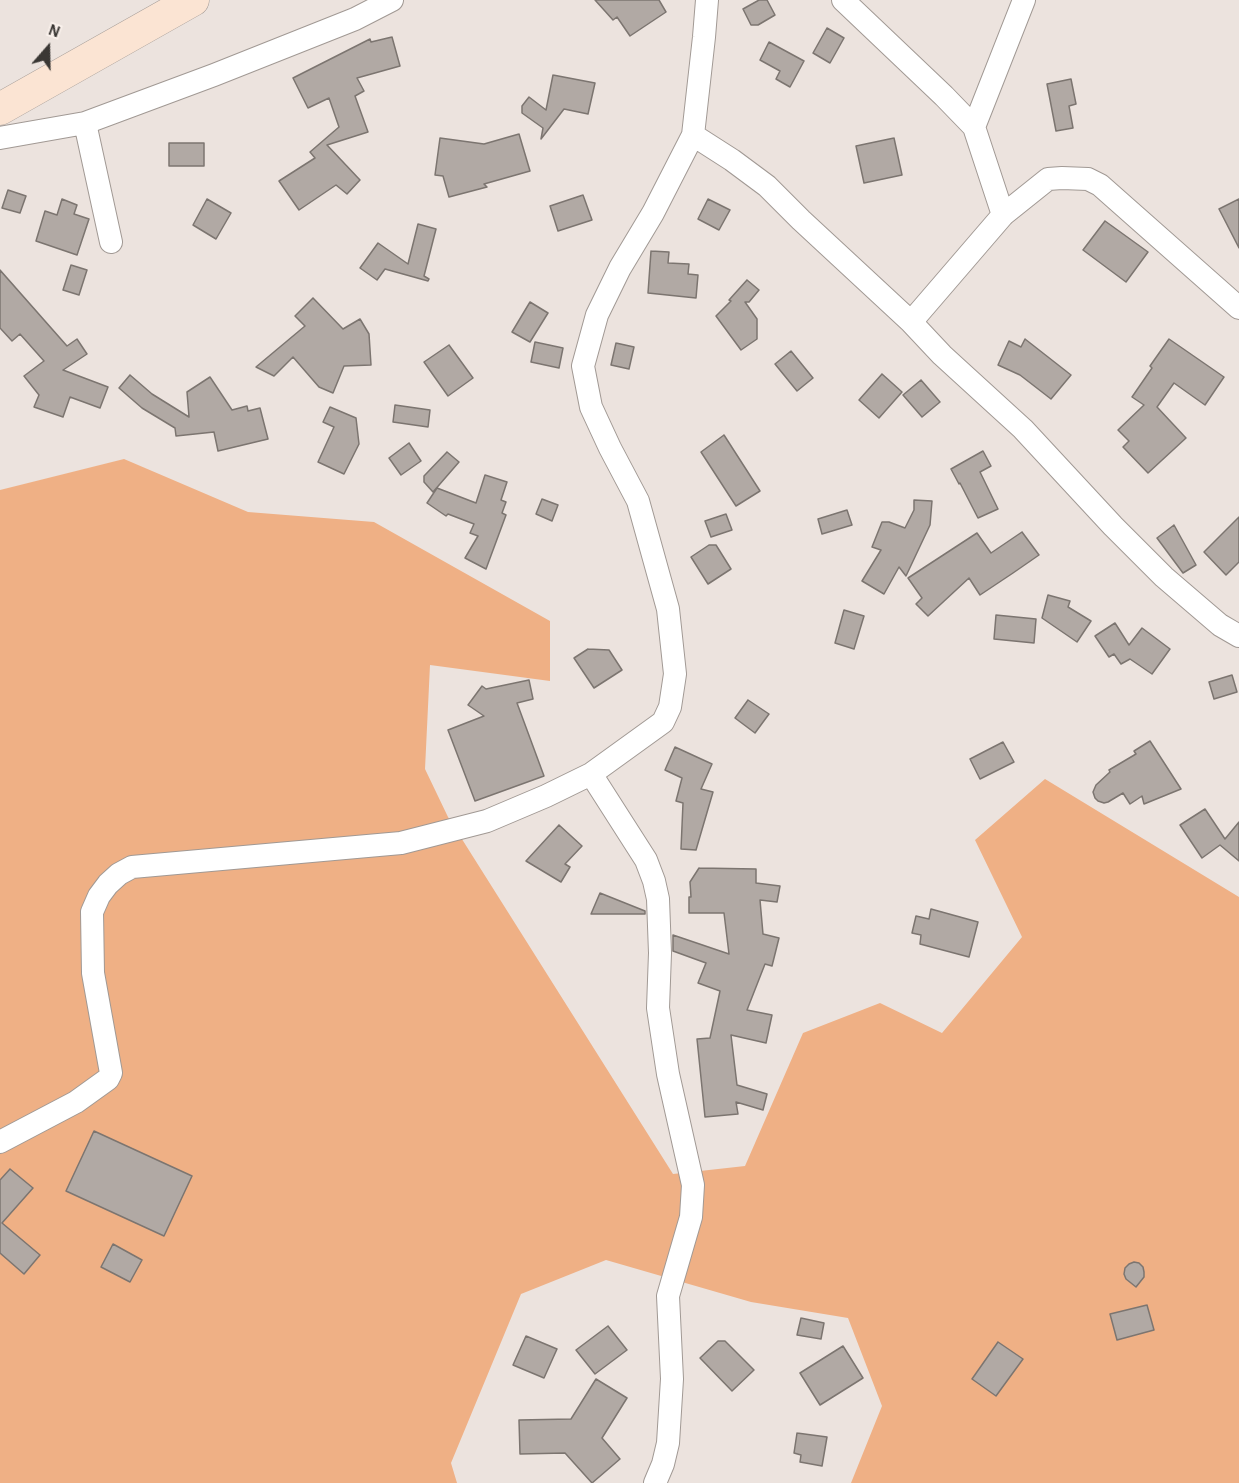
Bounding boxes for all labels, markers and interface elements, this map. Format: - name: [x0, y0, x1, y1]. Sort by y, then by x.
- north arrow: [18, 18, 78, 78]
- text: N: [46, 22, 62, 41]

